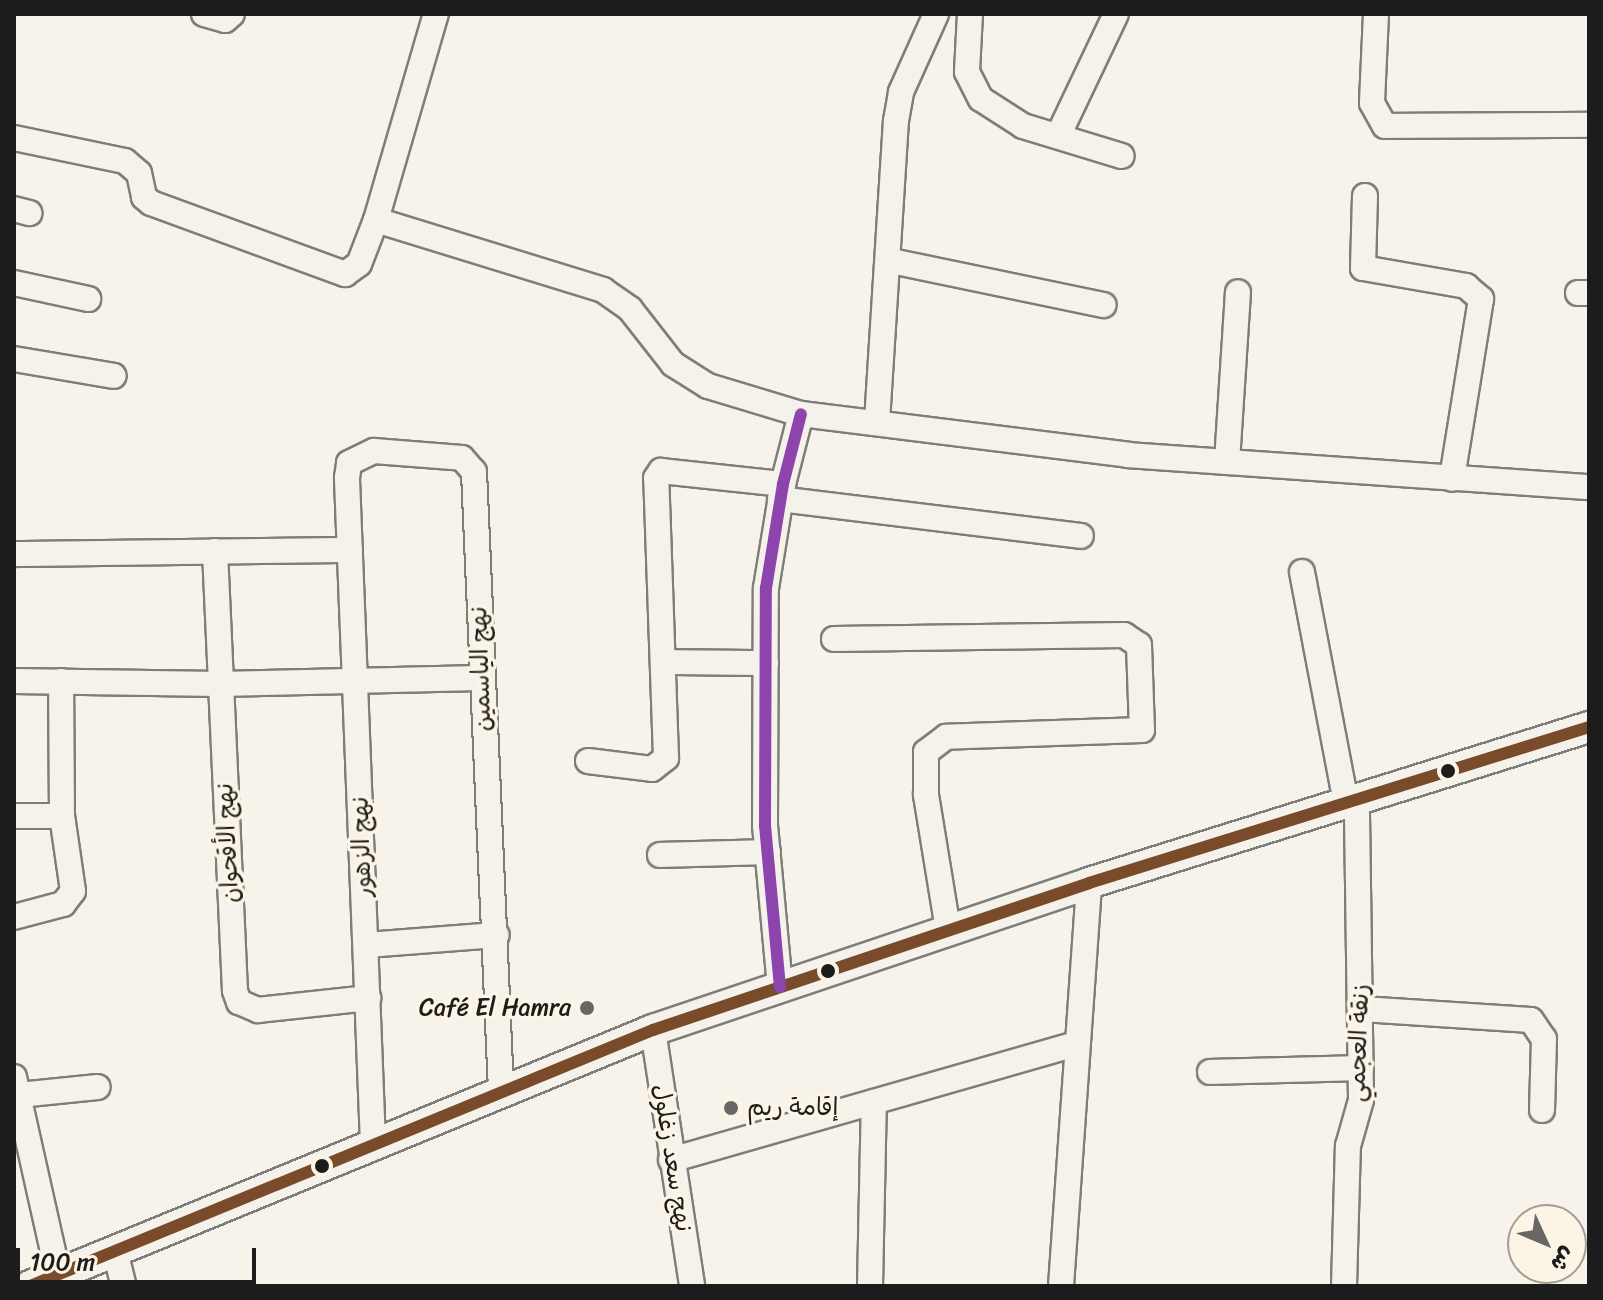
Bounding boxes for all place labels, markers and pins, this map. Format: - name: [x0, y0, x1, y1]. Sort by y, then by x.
- unlabelled marker: [1440, 763, 1456, 779]
- unlabelled marker: [820, 963, 836, 979]
- place label: Café El Hamra: [419, 994, 571, 1022]
- marker: Café El Hamra: [578, 999, 596, 1017]
- place label: إقامة ريم: [747, 1094, 838, 1122]
- marker: إقامة ريم: [722, 1099, 740, 1117]
- unlabelled marker: [314, 1158, 330, 1174]

